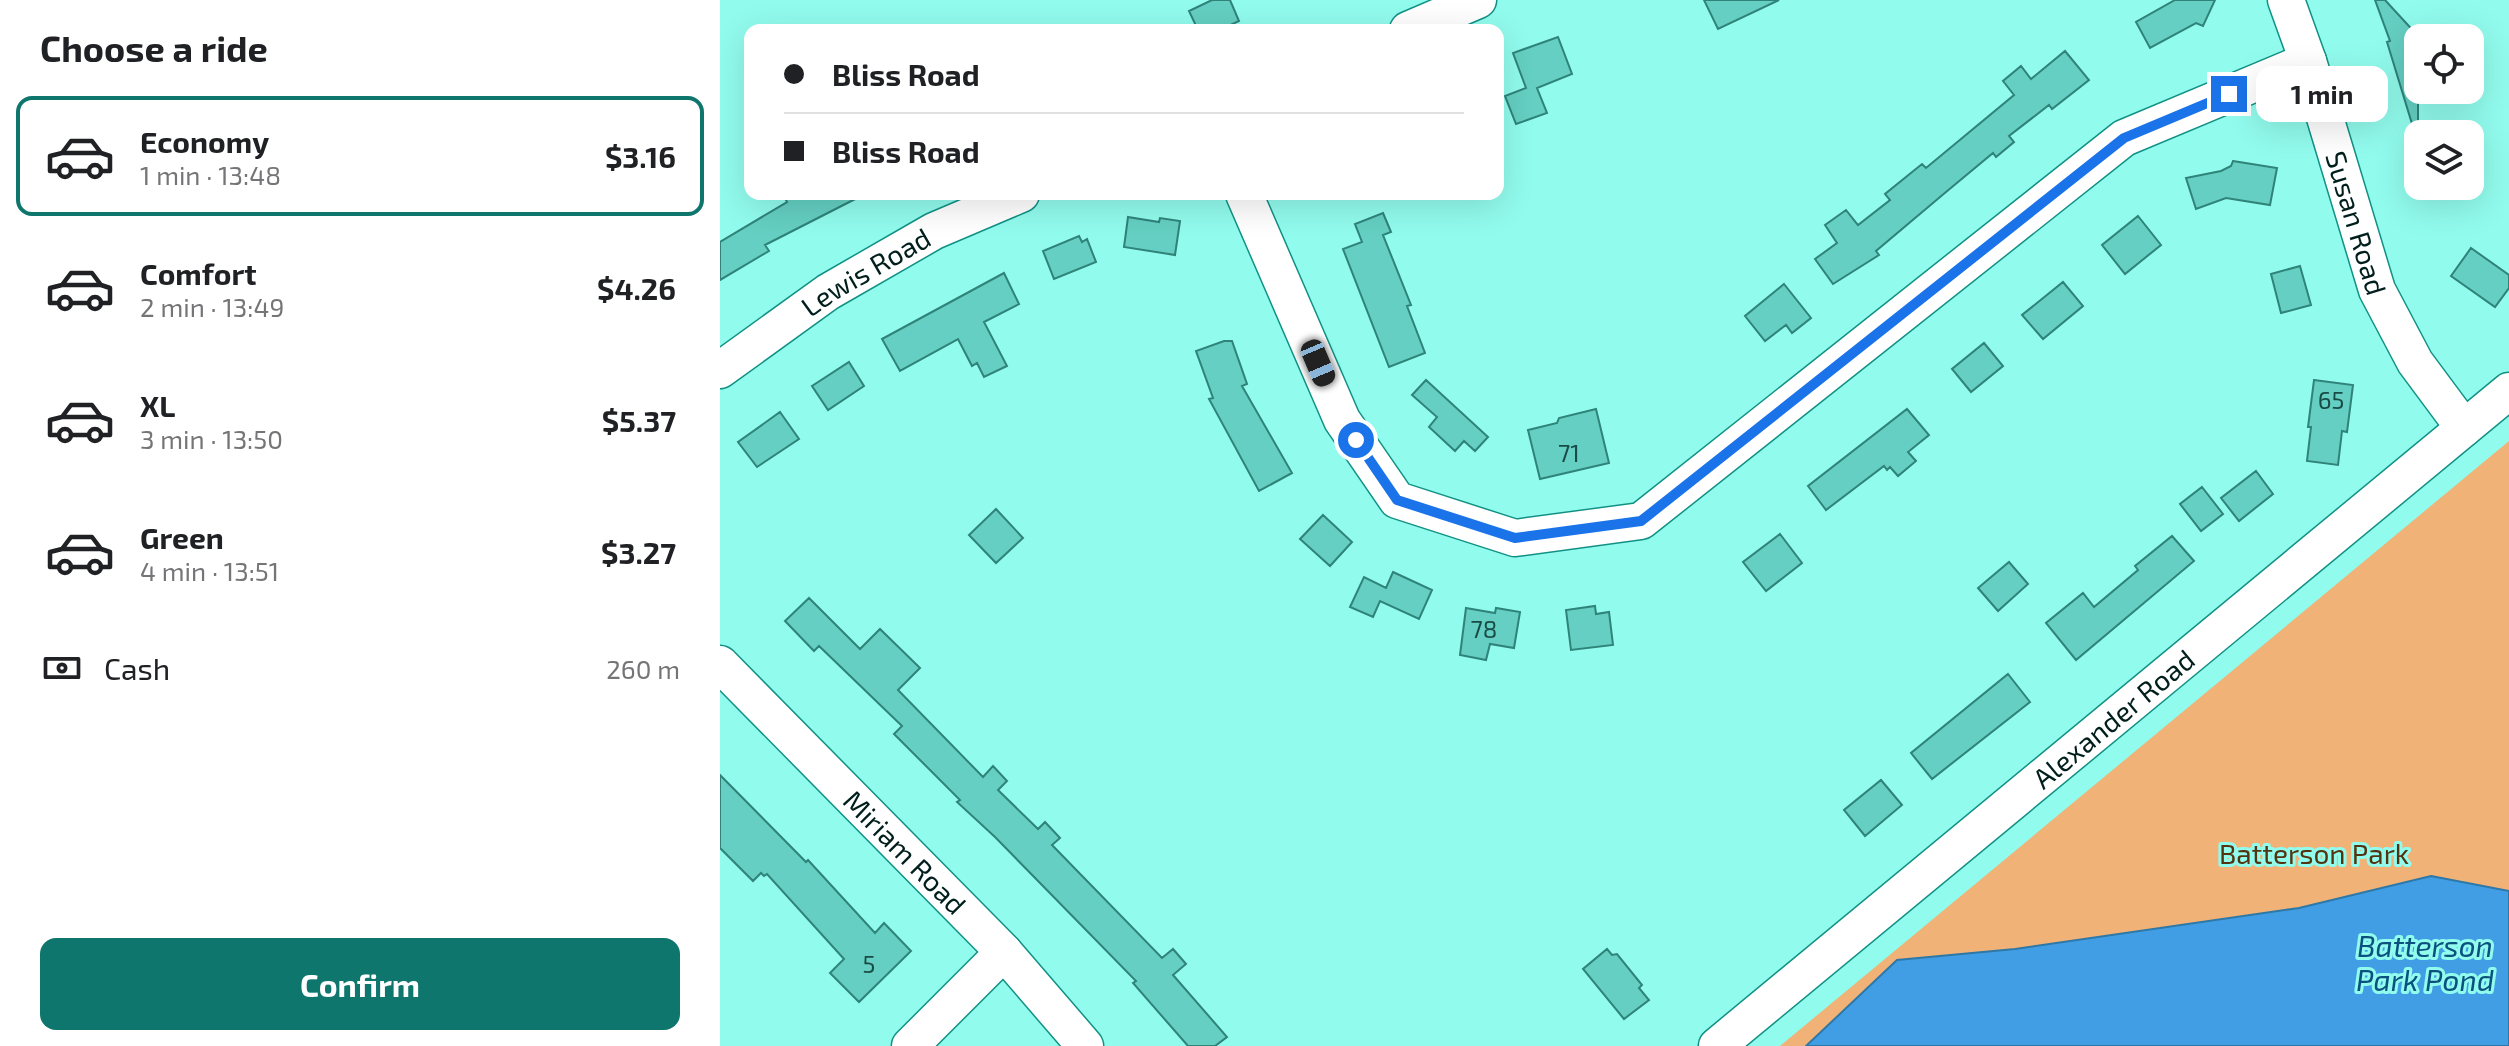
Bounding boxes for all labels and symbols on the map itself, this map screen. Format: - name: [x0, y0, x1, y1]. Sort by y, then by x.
- callout: 1 min: [2257, 66, 2389, 122]
- route end: [2211, 76, 2247, 112]
- street label: Susan Road: [2319, 147, 2394, 299]
- street label: Lewis Road: [794, 220, 936, 323]
- car: [1298, 336, 1338, 390]
- house number: 65: [2318, 385, 2344, 414]
- route start: [1338, 422, 1374, 458]
- house number: 71: [1558, 438, 1580, 467]
- house number: 78: [1471, 614, 1497, 643]
- street label: Alexander Road: [2025, 642, 2201, 795]
- street label: Miriam Road: [837, 783, 974, 921]
- park label: Batterson Park: [2219, 836, 2409, 870]
- water label: Batterson Park Pond: [2356, 927, 2494, 997]
- house number: 5: [863, 949, 875, 978]

